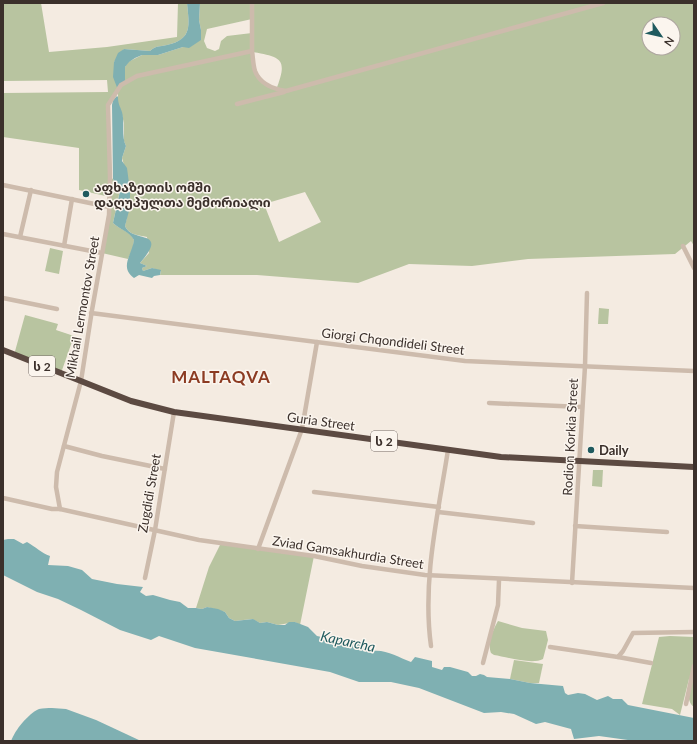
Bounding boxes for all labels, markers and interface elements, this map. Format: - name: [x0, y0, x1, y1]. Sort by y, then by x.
- north arrow: [641, 16, 681, 56]
- text: N: [662, 35, 677, 49]
- place label: აფხაზეთის ომში დაღუპულთა მემორიალი: [94, 179, 271, 211]
- marker: აფხაზეთის ომში დაღუპულთა მემორიალი: [81, 189, 91, 199]
- street label: Mikhail Lermontov Street: [62, 235, 102, 379]
- street label: Giorgi Chqondideli Street: [321, 324, 466, 358]
- road number: ს 2: [29, 356, 55, 376]
- district label: MALTAQVA: [171, 366, 271, 387]
- street label: Rodion Korkia Street: [559, 378, 581, 496]
- street label: Guria Street: [286, 408, 356, 434]
- road number: ს 2: [371, 431, 397, 451]
- place label: Daily: [599, 442, 629, 458]
- marker: Daily: [586, 445, 596, 455]
- street label: Zugdidi Street: [134, 452, 164, 534]
- street label: Zviad Gamsakhurdia Street: [271, 532, 425, 572]
- water label: Kaparcha: [319, 627, 377, 655]

